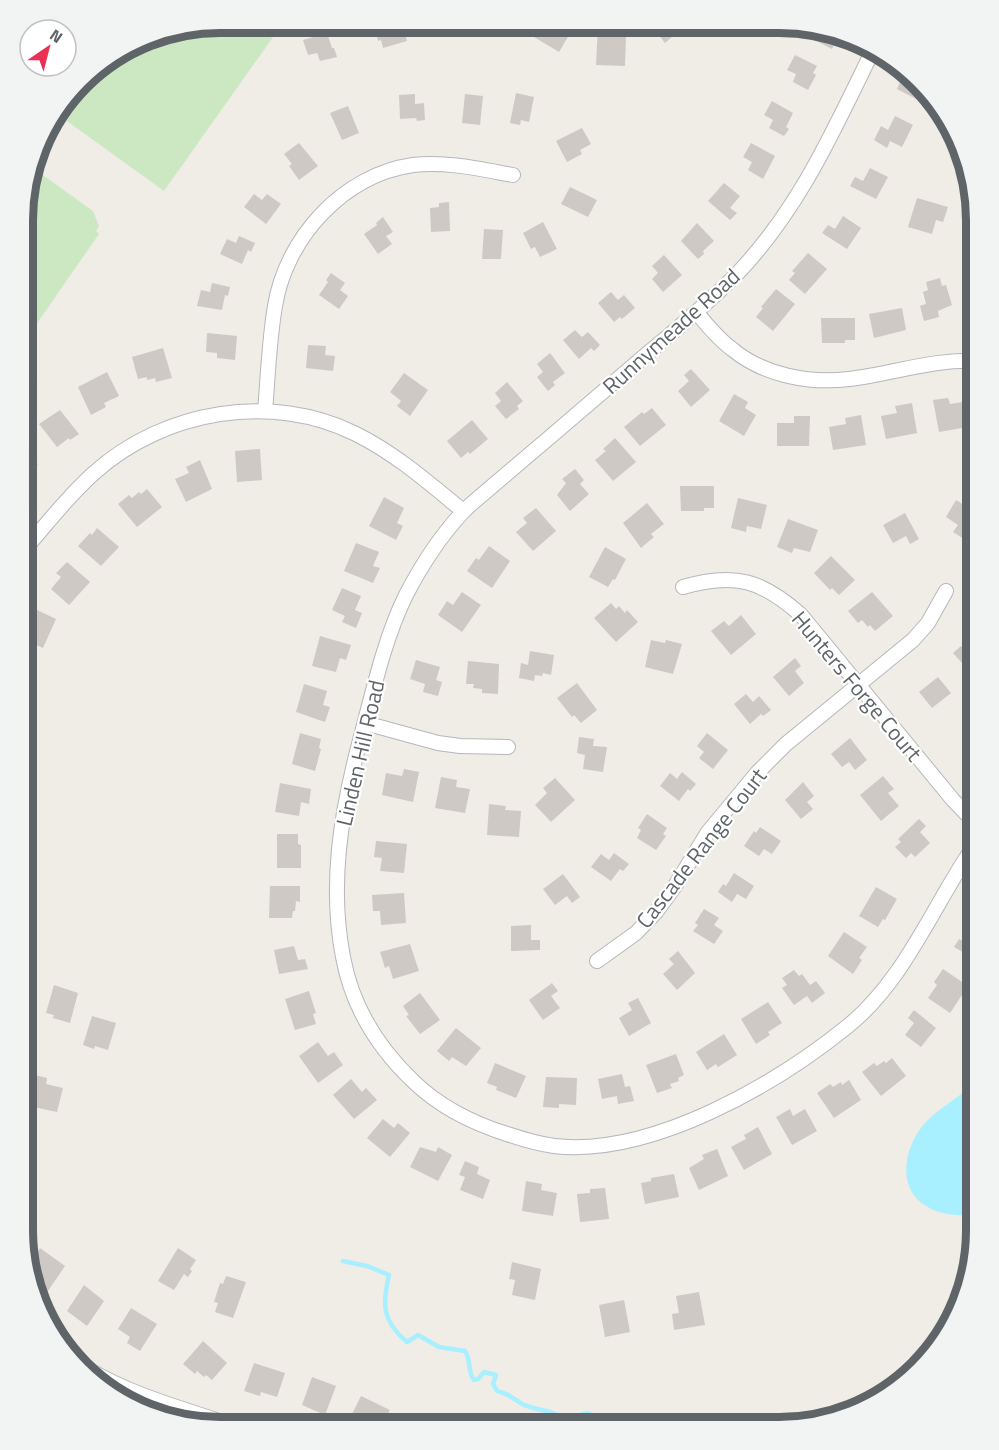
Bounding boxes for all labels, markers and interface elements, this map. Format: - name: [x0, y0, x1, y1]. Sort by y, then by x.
- north arrow: [18, 18, 78, 78]
- text: N: [45, 23, 68, 49]
- street label: Runnymeade Road: [595, 260, 747, 402]
- street label: Hunters Forge Court: [784, 603, 931, 769]
- street label: Linden Hill Road: [327, 677, 393, 829]
- street label: Cascade Range Court: [627, 760, 775, 935]

